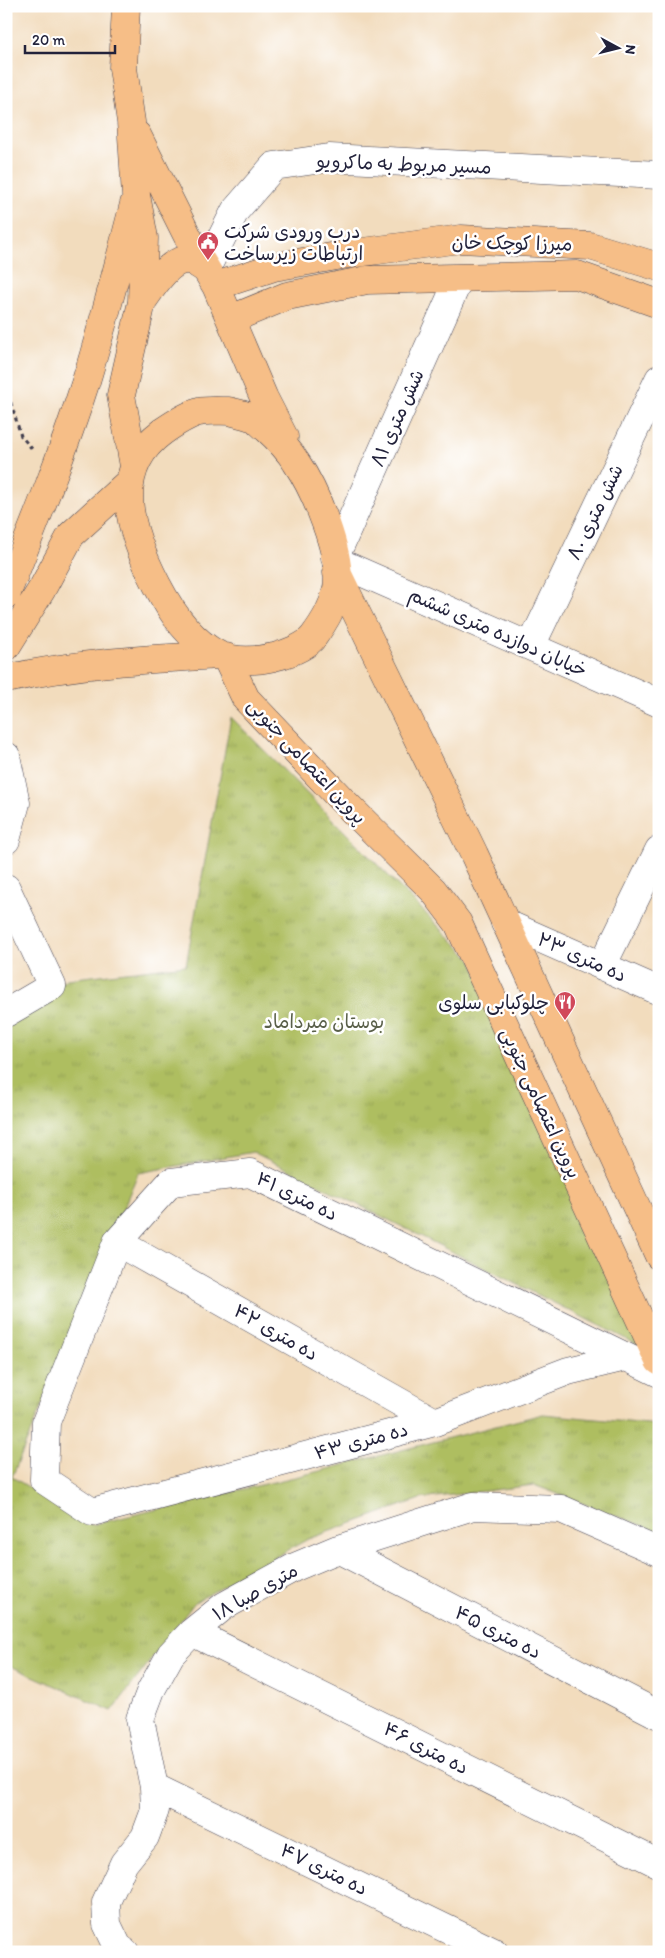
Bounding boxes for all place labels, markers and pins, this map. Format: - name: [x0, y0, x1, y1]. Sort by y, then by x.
- place label: درب ورودی شرکت ارتباطات زیرساخت: [224, 220, 363, 265]
- public building icon: درب ورودی شرکت ارتباطات زیرساخت: [196, 230, 220, 261]
- restaurant icon: چلوکبابی سلوی: [553, 990, 577, 1021]
- place label: چلوکبابی سلوی: [438, 991, 549, 1015]

